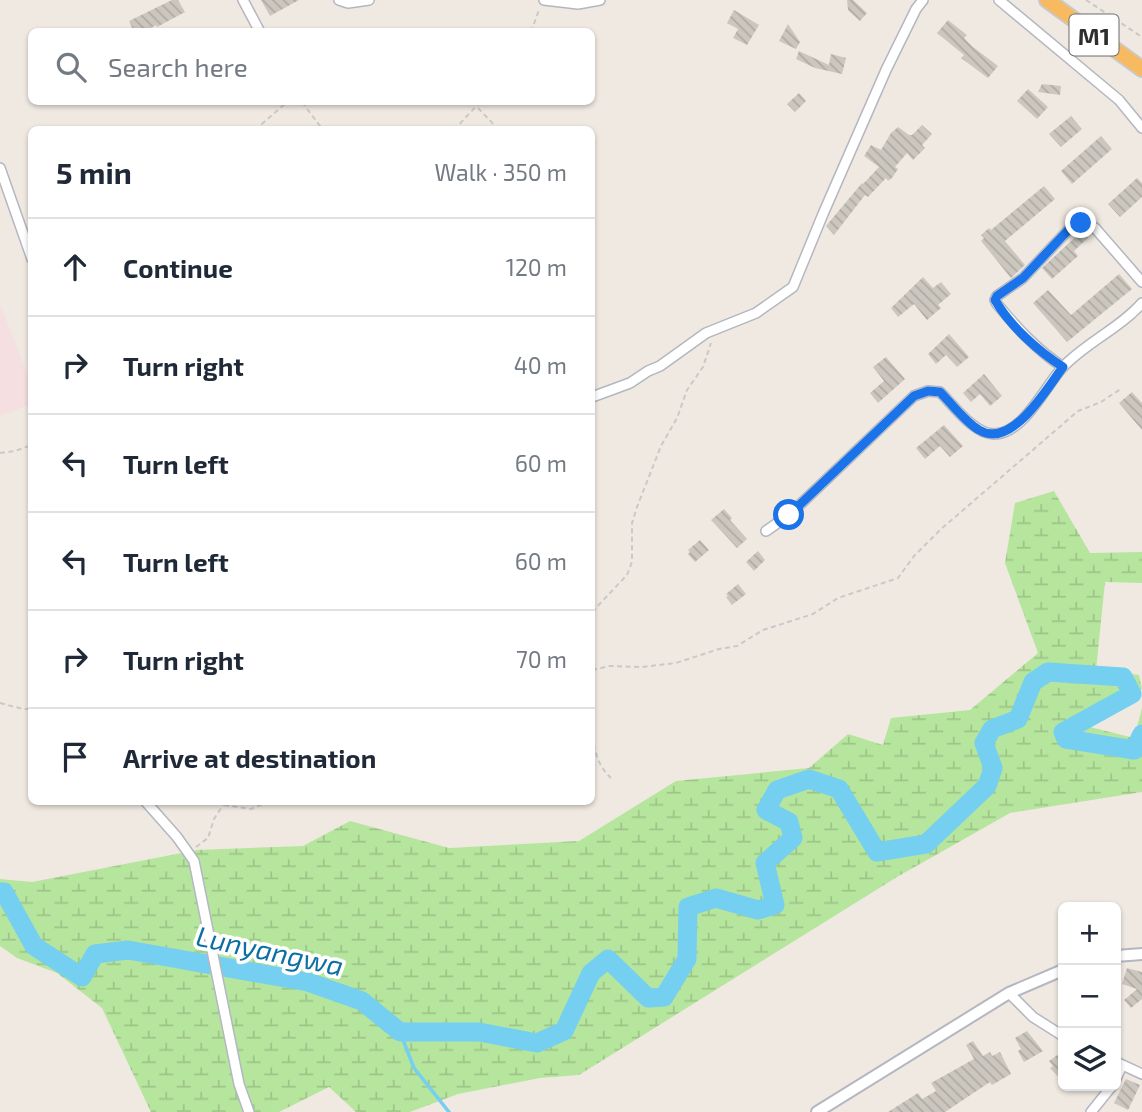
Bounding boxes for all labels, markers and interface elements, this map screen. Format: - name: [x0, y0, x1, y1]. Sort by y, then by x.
- road number: M1: [1070, 15, 1118, 56]
- search box: [28, 28, 595, 105]
- icon: search: [52, 48, 90, 86]
- text: Search here: [108, 51, 248, 82]
- text: 5 min: [56, 154, 132, 190]
- text: Walk · 350 m: [435, 158, 567, 186]
- route end: [1065, 207, 1096, 238]
- icon: ahead: [56, 248, 94, 286]
- text: Continue: [123, 252, 233, 283]
- text: 120 m: [506, 253, 567, 281]
- icon: right: [56, 346, 94, 384]
- text: Turn right: [123, 350, 244, 381]
- text: 40 m: [514, 351, 567, 379]
- icon: left: [56, 444, 94, 482]
- text: Turn left: [123, 448, 229, 479]
- text: 60 m: [515, 449, 567, 477]
- route start: [773, 499, 804, 530]
- icon: left: [56, 542, 94, 580]
- text: Turn left: [123, 546, 229, 577]
- text: 60 m: [515, 547, 567, 575]
- icon: right: [56, 640, 94, 678]
- text: Turn right: [123, 644, 244, 675]
- text: 70 m: [516, 645, 567, 673]
- icon: arrive: [56, 738, 94, 776]
- text: Arrive at destination: [123, 742, 376, 773]
- map controls: [1058, 902, 1121, 1091]
- button: +: [1058, 902, 1121, 965]
- water label: Lunyangwa: [193, 918, 347, 982]
- button: −: [1058, 965, 1121, 1028]
- button: layers: [1058, 1028, 1121, 1091]

